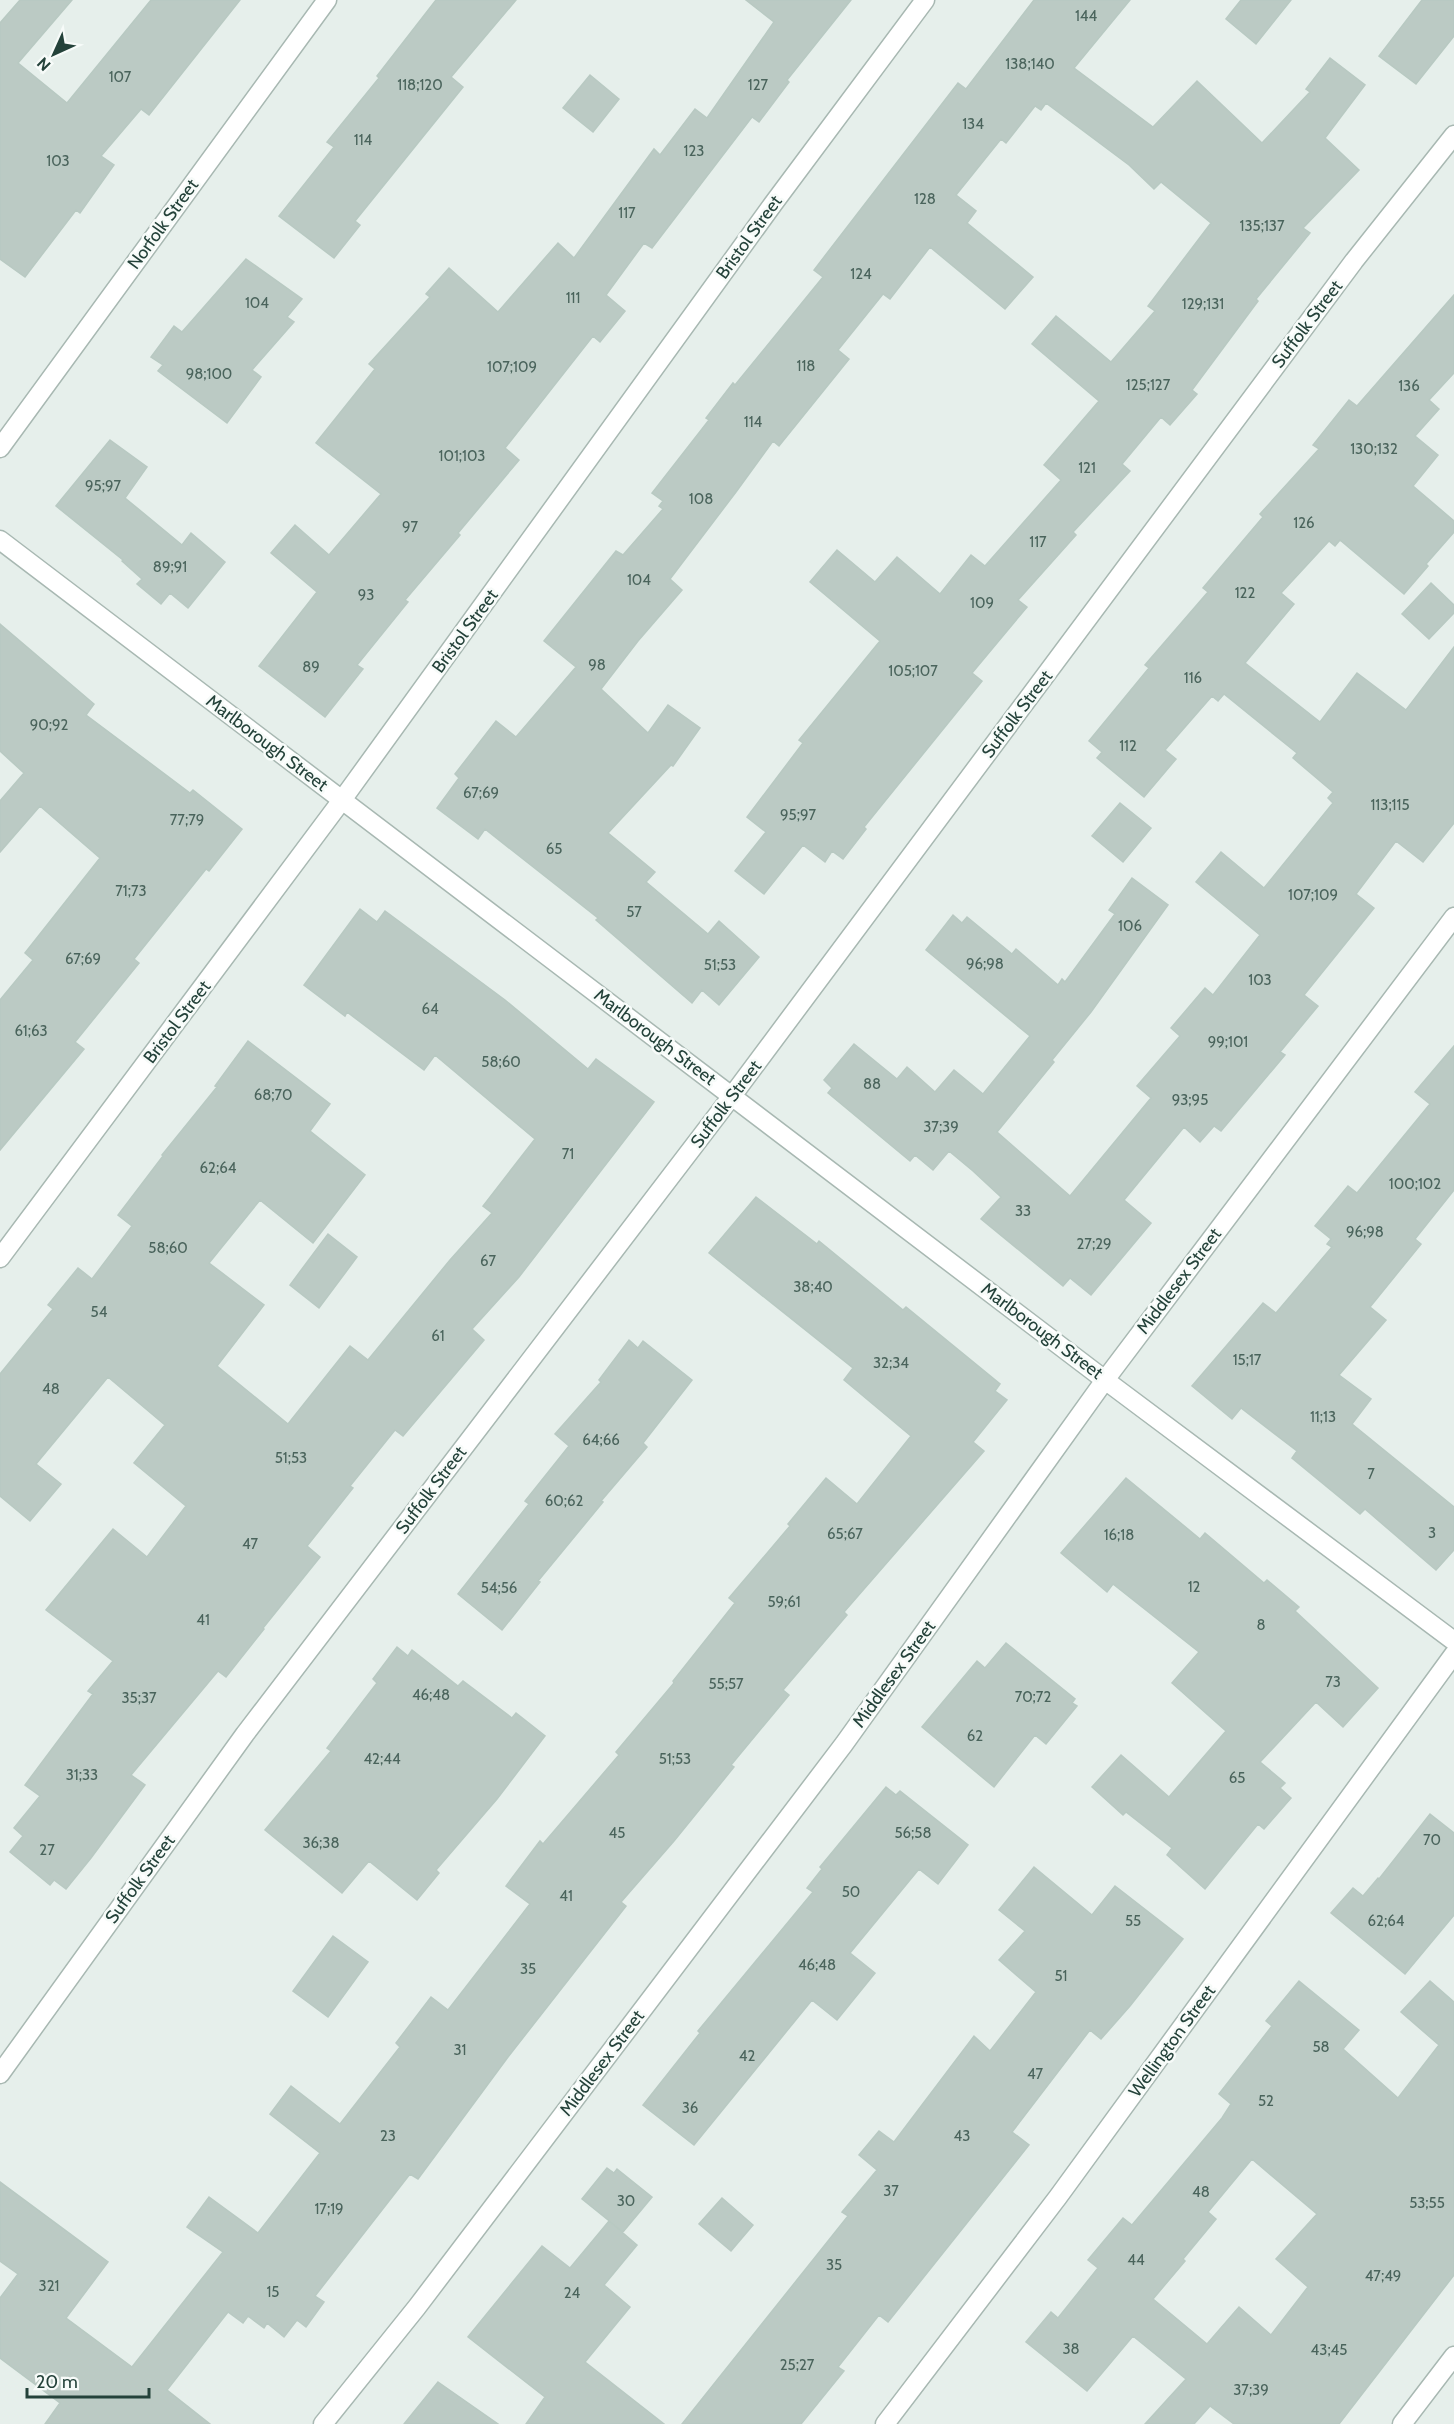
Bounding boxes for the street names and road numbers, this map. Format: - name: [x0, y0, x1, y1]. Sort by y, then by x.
- street label: Norfolk Street: [123, 175, 203, 273]
- street label: Bristol Street: [711, 191, 787, 283]
- street label: Suffolk Street: [1267, 276, 1347, 372]
- street label: Bristol Street: [427, 585, 503, 677]
- street label: Suffolk Street: [977, 666, 1057, 762]
- street label: Marlborough Street: [202, 690, 332, 796]
- street label: Bristol Street: [139, 976, 215, 1068]
- street label: Marlborough Street: [590, 984, 720, 1090]
- street label: Suffolk Street: [686, 1056, 766, 1152]
- street label: Middlesex Street: [1132, 1224, 1226, 1338]
- street label: Marlborough Street: [977, 1278, 1107, 1384]
- street label: Suffolk Street: [391, 1442, 471, 1538]
- street label: Middlesex Street: [848, 1616, 940, 1732]
- street label: Suffolk Street: [101, 1830, 179, 1928]
- street label: Wellington Street: [1124, 1981, 1220, 2101]
- street label: Middlesex Street: [555, 2006, 649, 2120]

